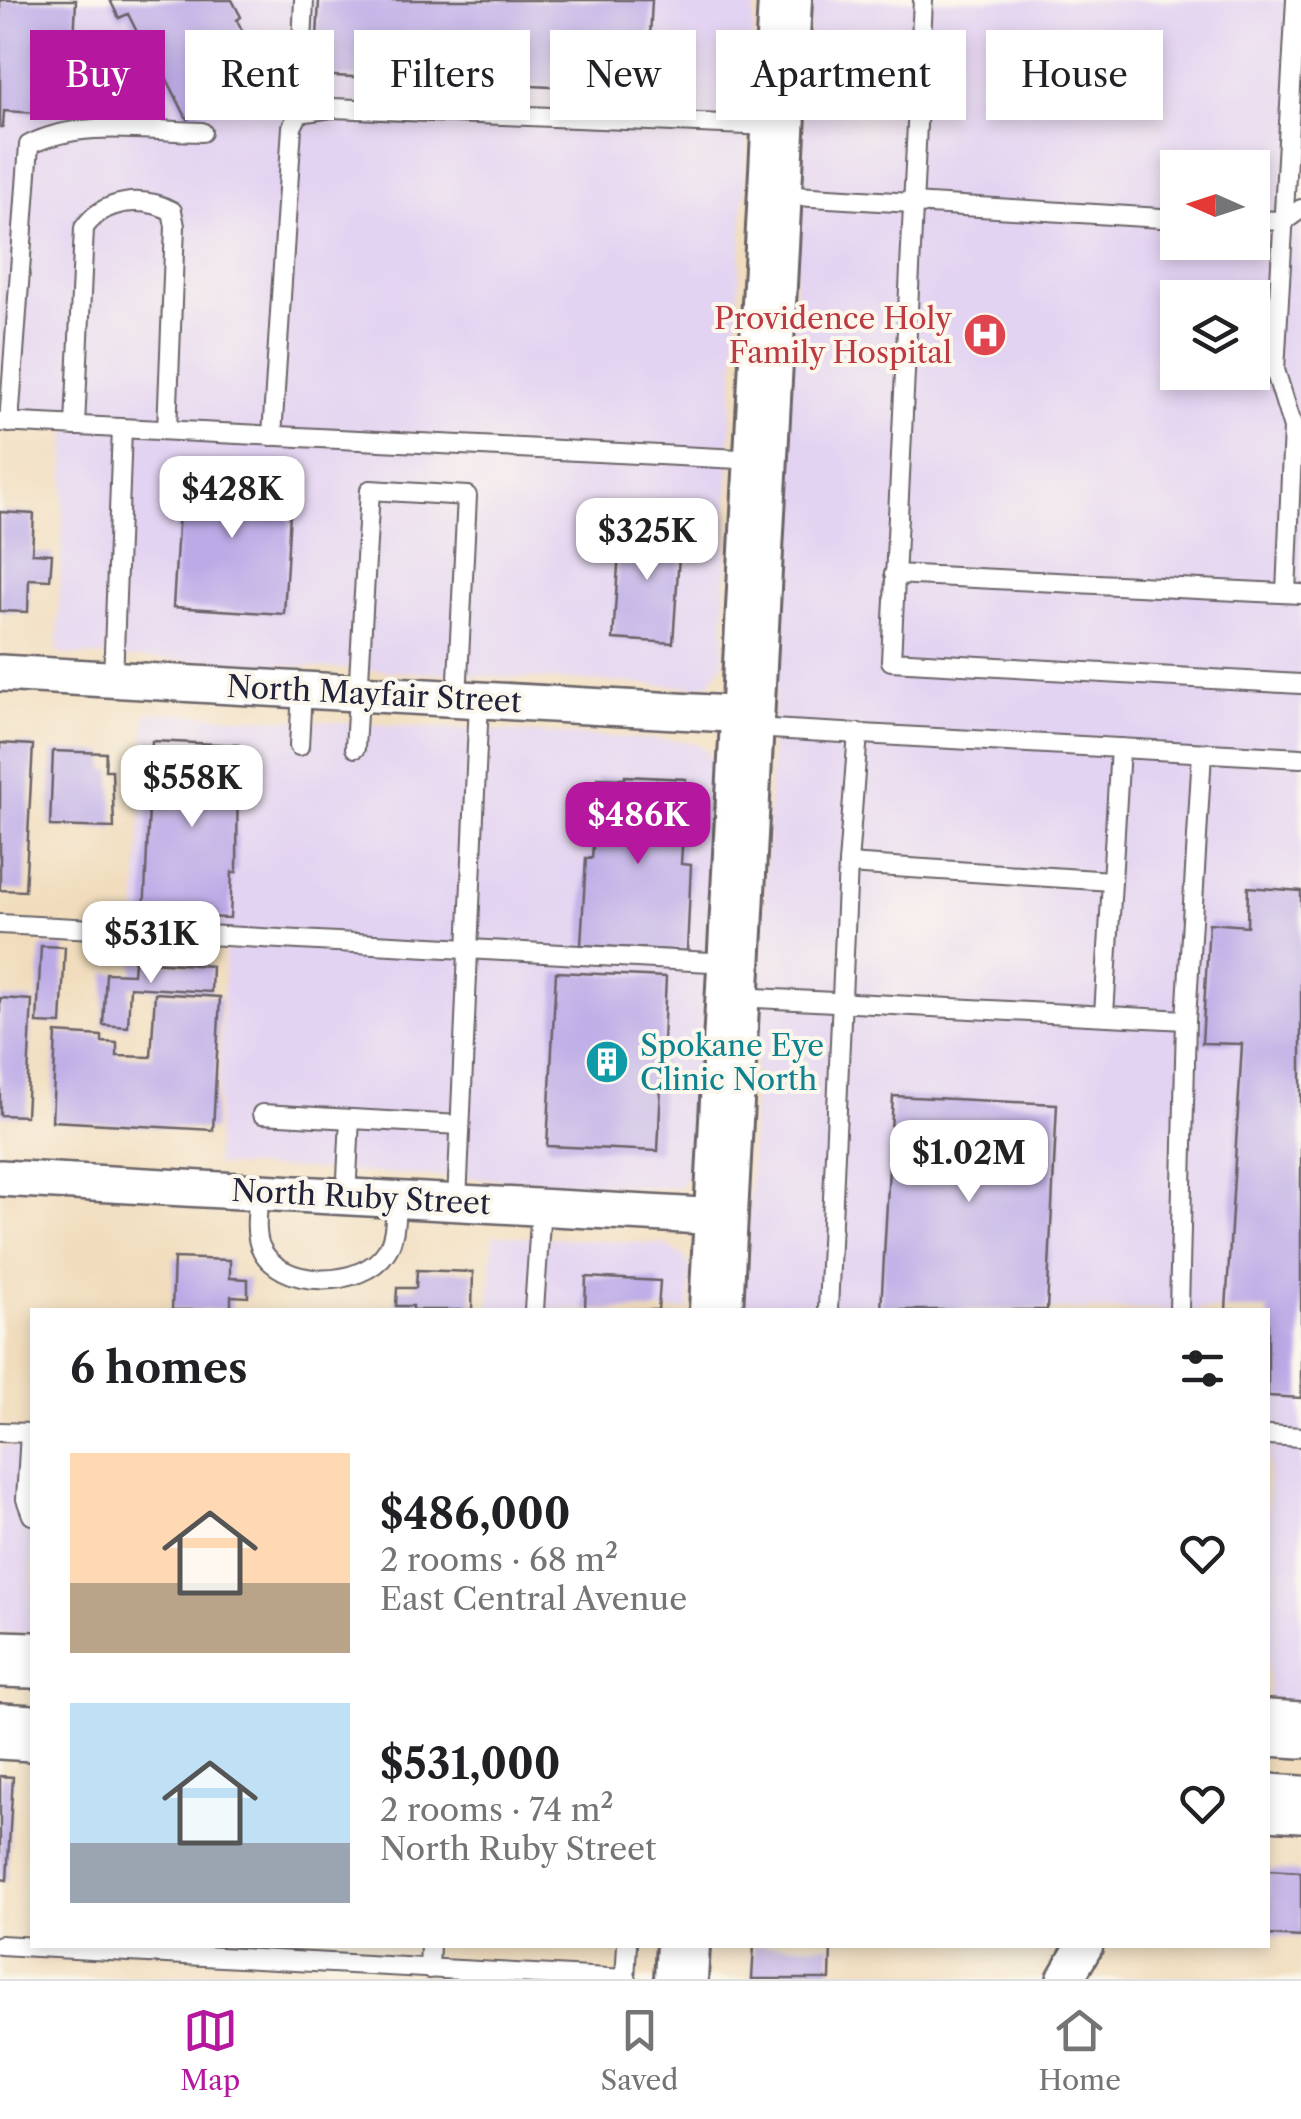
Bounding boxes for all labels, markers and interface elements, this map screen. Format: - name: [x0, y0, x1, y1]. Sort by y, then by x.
- chip: Buy: [30, 30, 165, 120]
- chip: Rent: [185, 30, 334, 120]
- chip: Filters: [354, 30, 530, 120]
- chip: New: [550, 30, 696, 120]
- chip: Apartment: [716, 30, 966, 120]
- chip: House: [986, 30, 1163, 120]
- north arrow: [1160, 150, 1270, 260]
- map controls: [1160, 150, 1270, 390]
- button: layers: [1160, 280, 1270, 390]
- place label: Providence Holy Family Hospital: [714, 300, 952, 371]
- hospital icon: Providence Holy Family Hospital: [962, 312, 1008, 358]
- pin: $428K: [162, 456, 302, 541]
- text: $428K: [182, 469, 283, 508]
- pin: $325K: [577, 498, 717, 583]
- text: $325K: [598, 511, 696, 550]
- street label: North Mayfair Street: [226, 668, 523, 720]
- pin: $558K: [122, 745, 262, 830]
- text: $558K: [143, 758, 241, 797]
- pin: $486K: [568, 782, 708, 867]
- text: $486K: [587, 795, 689, 834]
- pin: $531K: [81, 901, 221, 986]
- text: $531K: [104, 914, 198, 953]
- place label: Spokane Eye Clinic North: [640, 1027, 824, 1098]
- building icon: Spokane Eye Clinic North: [584, 1039, 630, 1085]
- pin: $1.02M: [888, 1120, 1050, 1205]
- text: $1.02M: [912, 1133, 1026, 1172]
- street label: North Ruby Street: [231, 1172, 492, 1222]
- icon: filters: [1175, 1341, 1230, 1396]
- text: 6 homes: [70, 1342, 248, 1394]
- text: $486,000: [380, 1488, 571, 1540]
- icon: home: [150, 1493, 270, 1613]
- icon: heart: [1175, 1526, 1230, 1581]
- text: 2 rooms · 68 m²: [380, 1540, 618, 1579]
- text: East Central Avenue: [380, 1579, 687, 1618]
- text: $531,000: [380, 1738, 561, 1790]
- icon: home: [150, 1743, 270, 1863]
- icon: heart: [1175, 1776, 1230, 1831]
- text: 2 rooms · 74 m²: [380, 1790, 614, 1829]
- text: North Ruby Street: [380, 1829, 656, 1868]
- tab: Map: [180, 2003, 240, 2097]
- tab: Saved: [601, 2003, 678, 2097]
- tab: Home: [1039, 2003, 1121, 2097]

